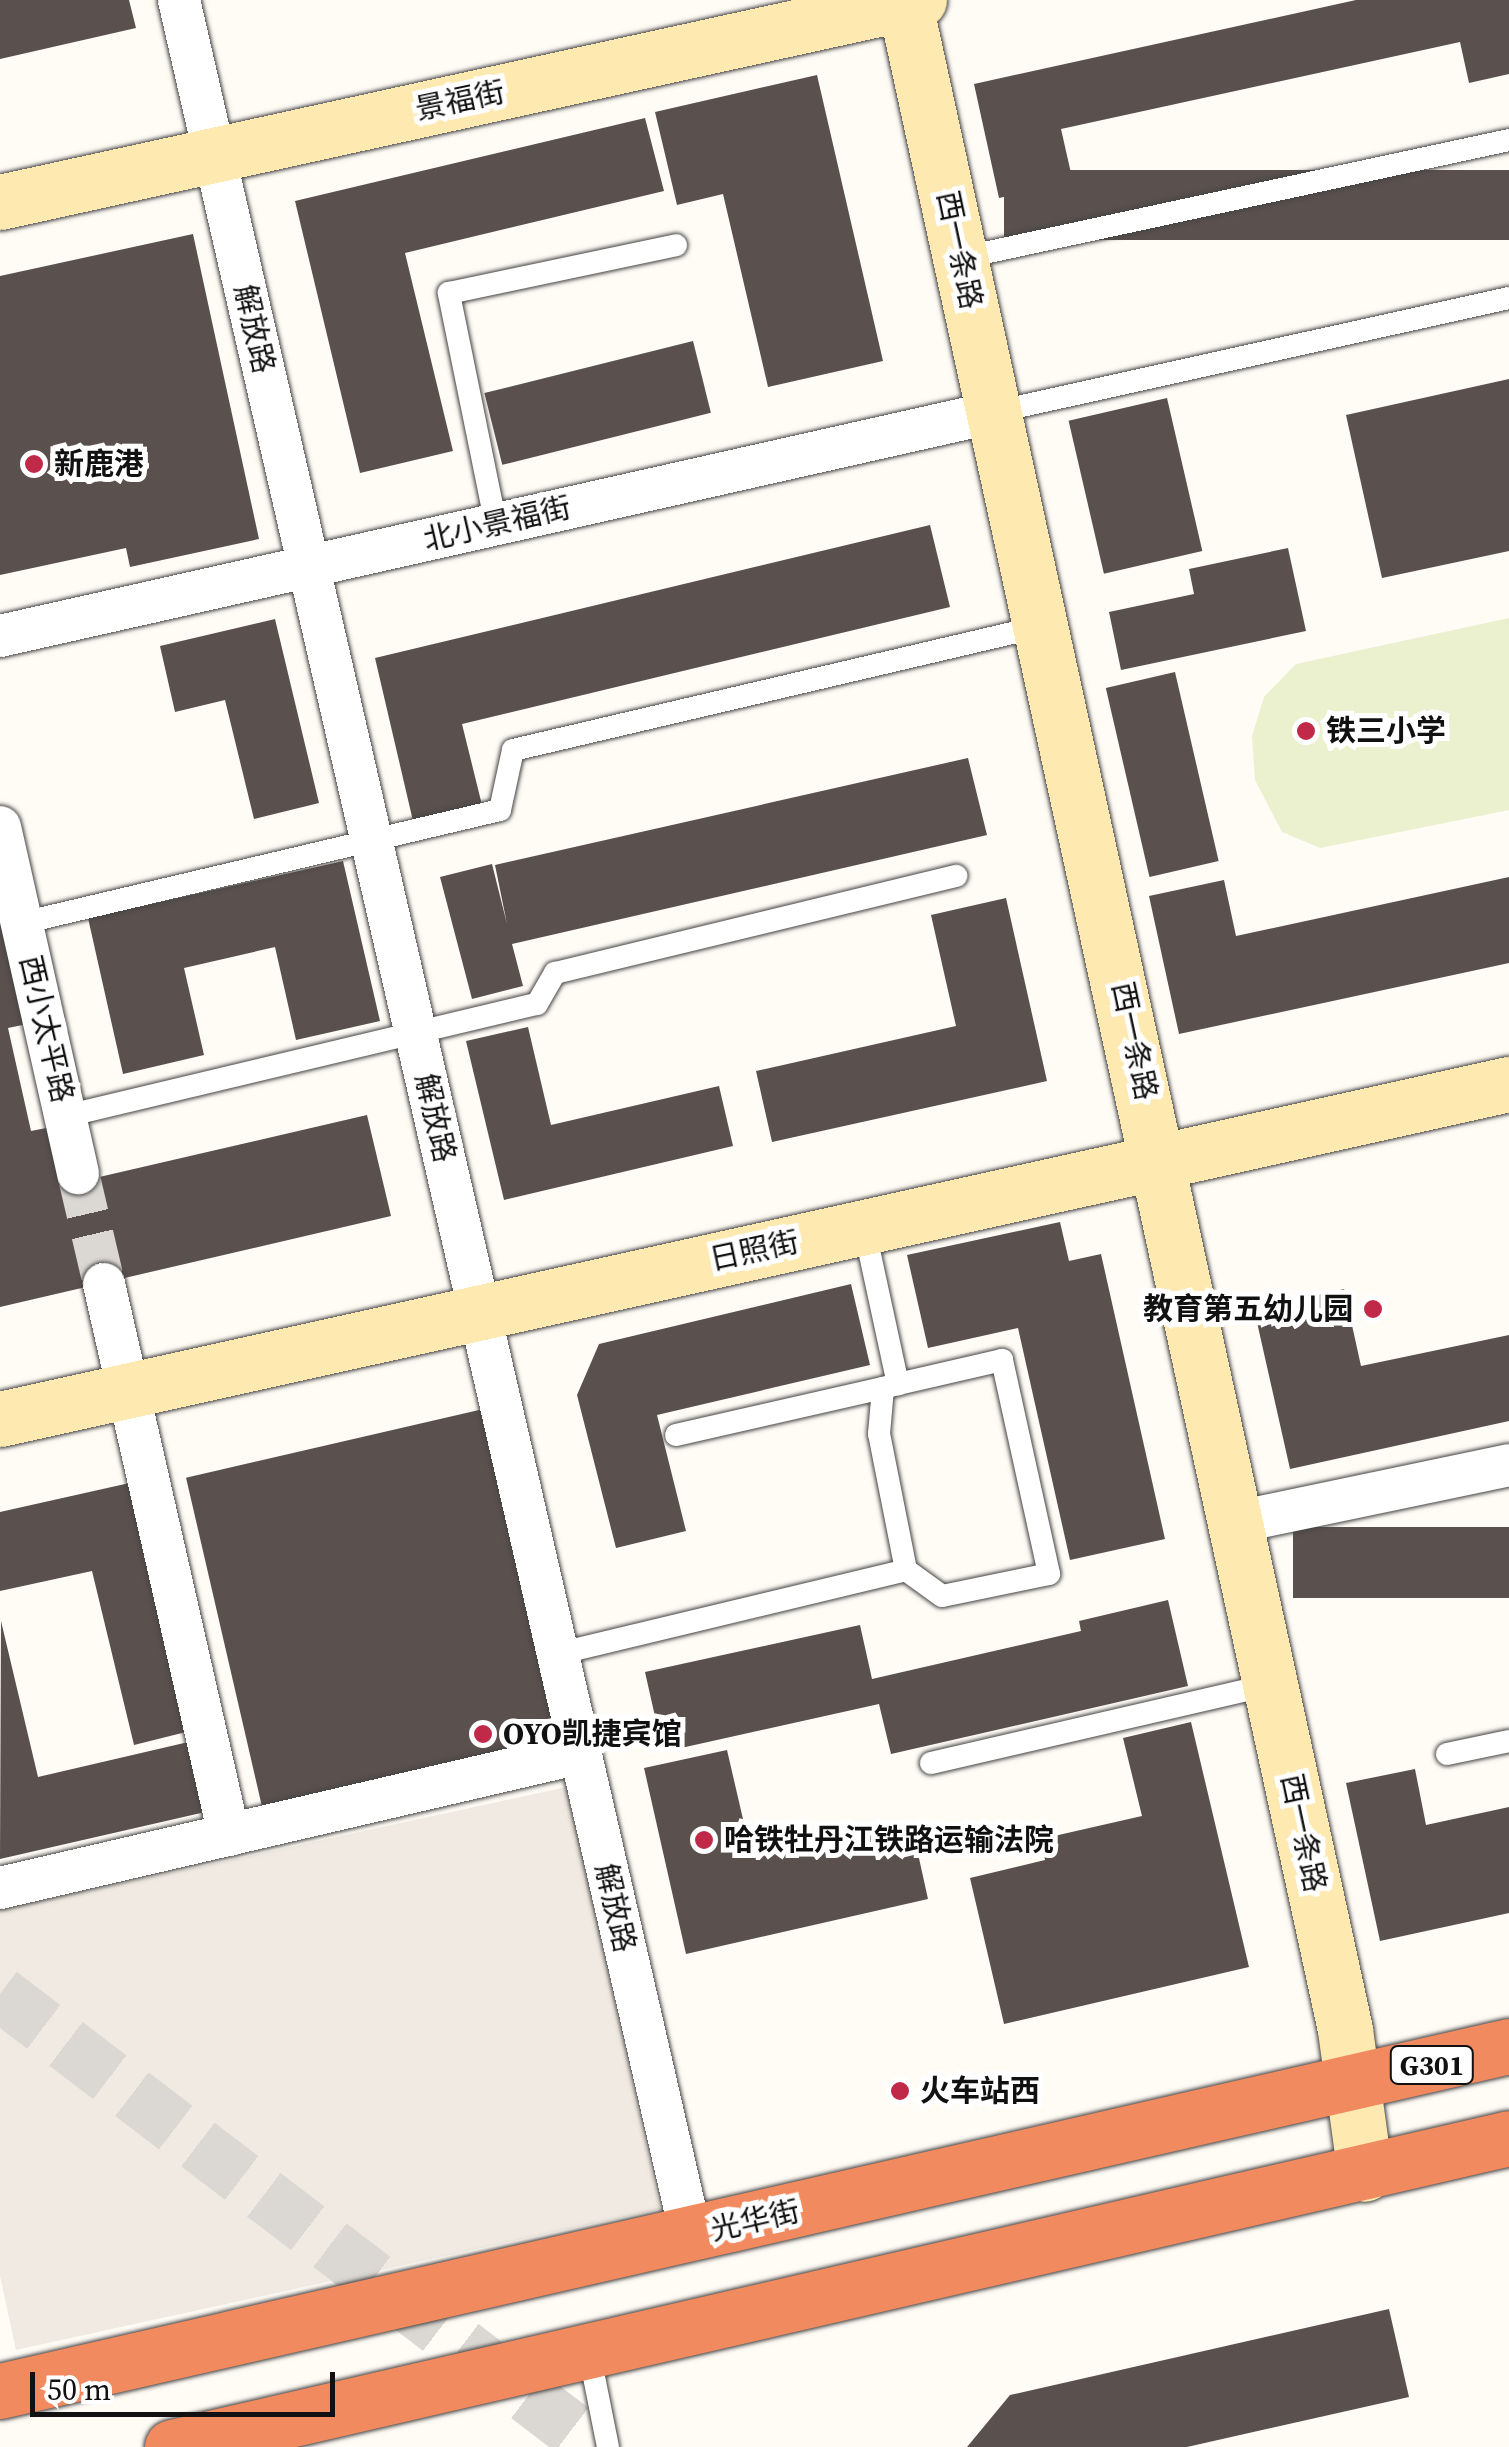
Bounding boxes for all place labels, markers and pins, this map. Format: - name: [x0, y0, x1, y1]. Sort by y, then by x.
- place label: 新鹿港: [54, 446, 144, 482]
- marker: 新鹿港: [23, 453, 45, 475]
- place label: 铁三小学: [1326, 713, 1446, 749]
- marker: 铁三小学: [1295, 720, 1317, 742]
- place label: 教育第五幼儿园: [1143, 1291, 1353, 1327]
- marker: 教育第五幼儿园: [1362, 1298, 1384, 1320]
- place label: OYO凯捷宾馆: [503, 1716, 682, 1752]
- marker: OYO凯捷宾馆: [472, 1723, 494, 1745]
- place label: 哈铁牡丹江铁路运输法院: [724, 1822, 1054, 1858]
- marker: 哈铁牡丹江铁路运输法院: [693, 1829, 715, 1851]
- place label: 火车站西: [920, 2073, 1040, 2109]
- marker: 火车站西: [889, 2080, 911, 2102]

